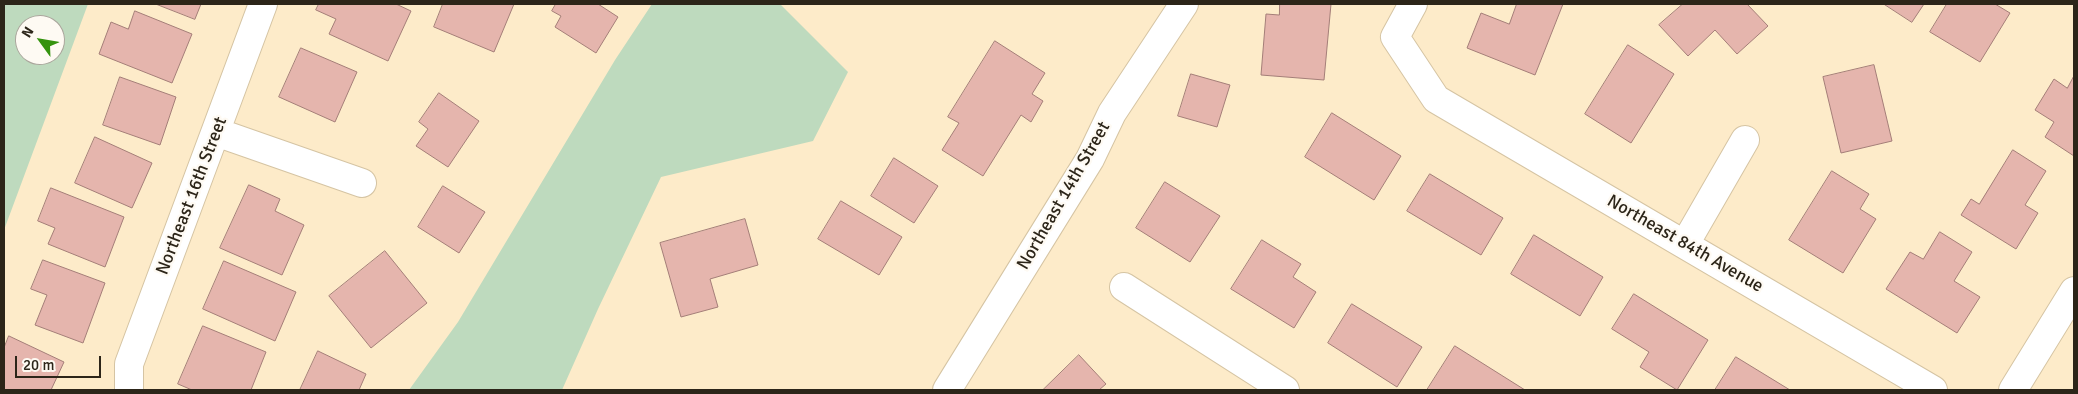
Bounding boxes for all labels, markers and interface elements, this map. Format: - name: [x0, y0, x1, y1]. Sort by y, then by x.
- north arrow: [15, 15, 65, 65]
- text: N: [18, 24, 37, 41]
- street label: Northeast 16th Street: [152, 114, 232, 278]
- street label: Northeast 14th Street: [1013, 118, 1115, 274]
- street label: Northeast 84th Avenue: [1603, 190, 1767, 298]
- scale bar: [18, 346, 104, 378]
- text: 20 m: [23, 356, 54, 374]

